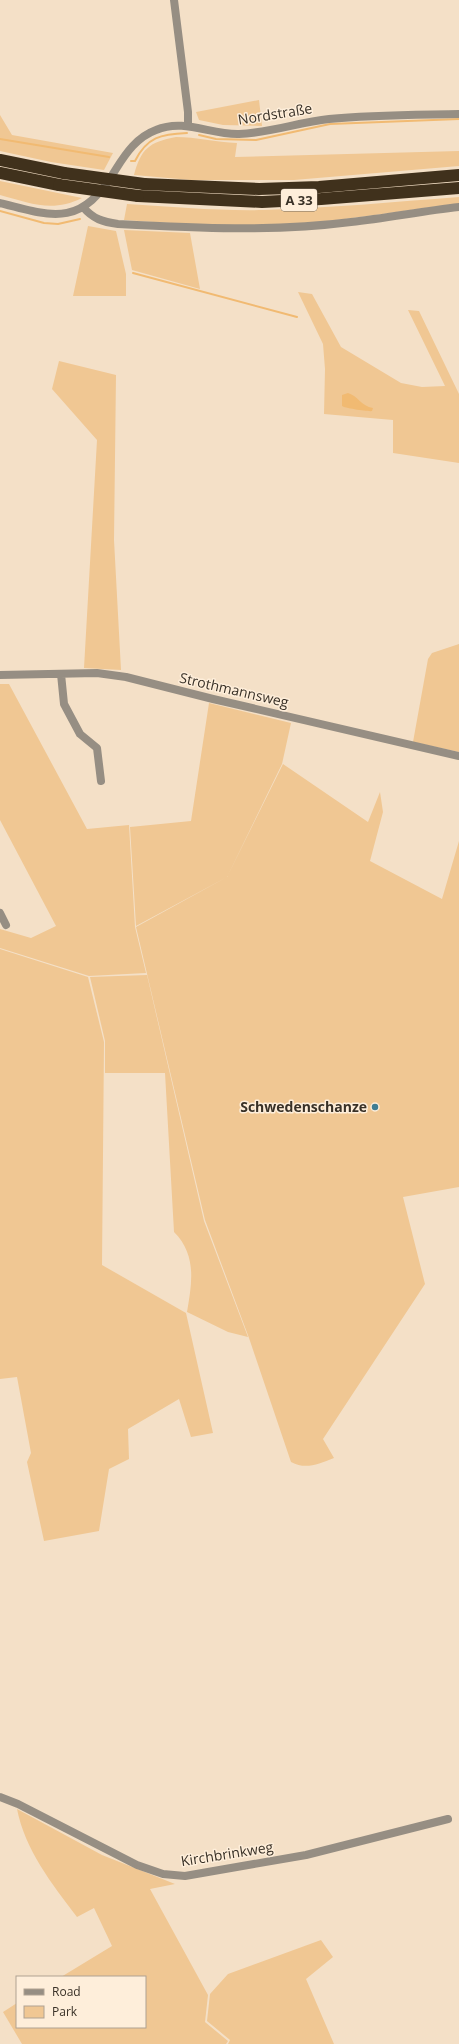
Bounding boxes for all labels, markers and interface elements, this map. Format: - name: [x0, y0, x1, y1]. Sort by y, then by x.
- street label: Nordstraße: [236, 98, 314, 129]
- road number: A 33: [281, 189, 317, 211]
- street label: Strothmannsweg: [178, 668, 291, 711]
- place label: Schwedenschanze: [240, 1097, 367, 1116]
- marker: Schwedenschanze: [370, 1102, 380, 1112]
- street label: Kirchbrinkweg: [179, 1837, 275, 1870]
- legend: [16, 1976, 146, 2028]
- text: Road: [52, 1983, 81, 2000]
- text: Park: [52, 2003, 78, 2020]

